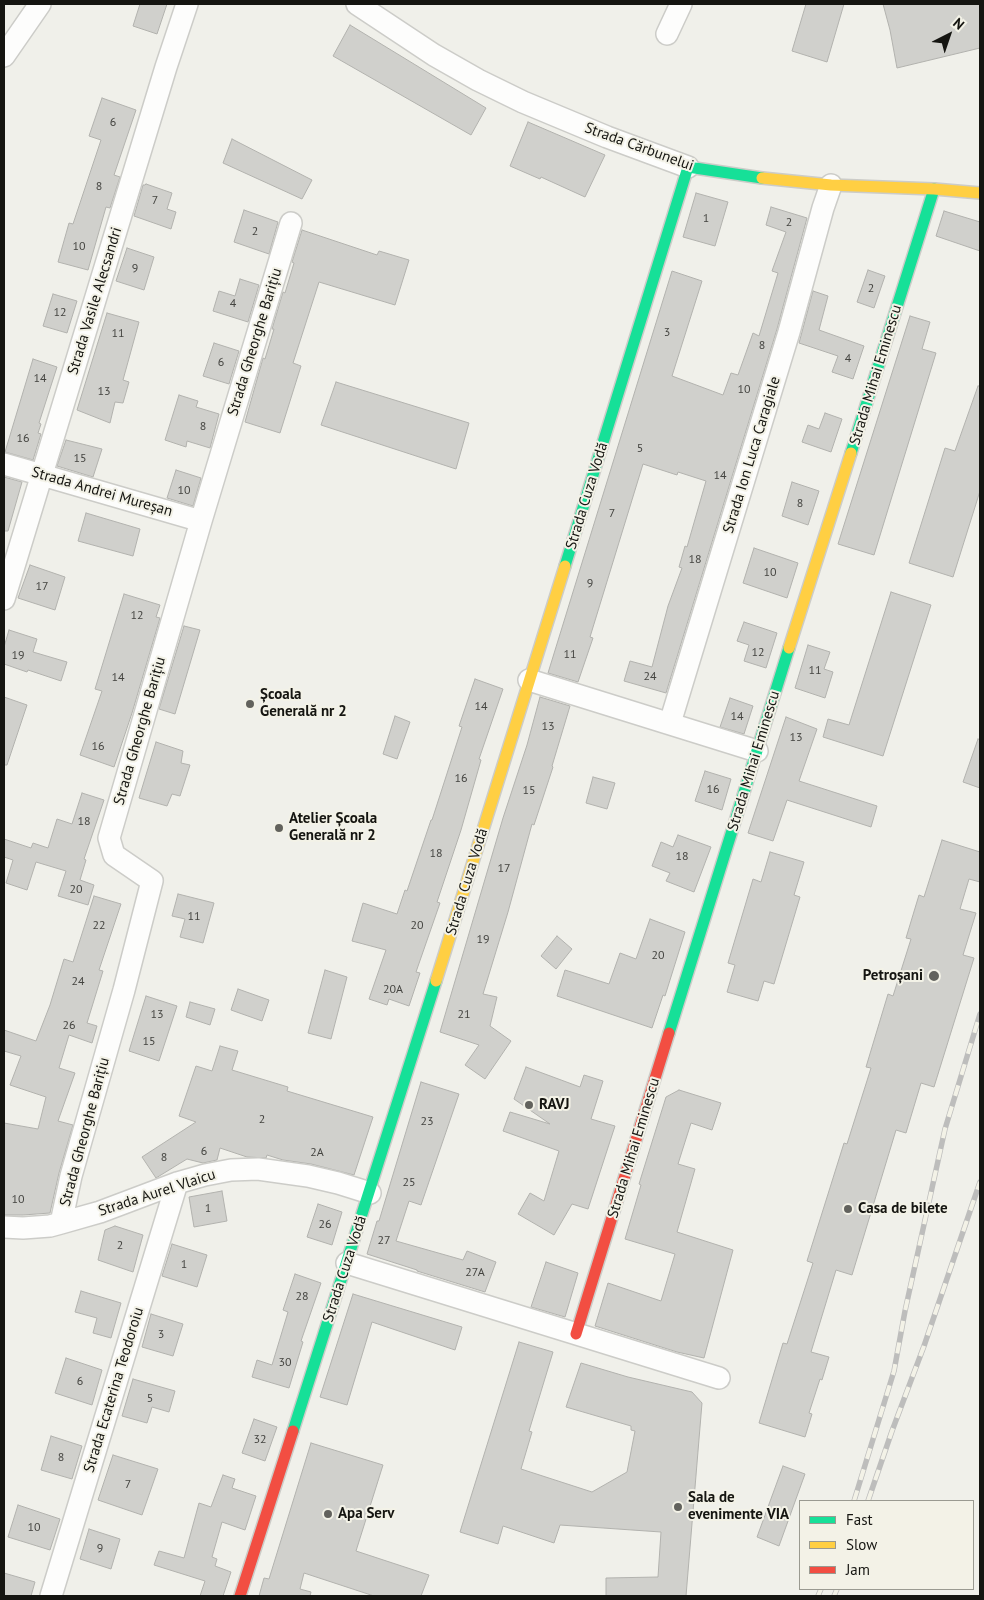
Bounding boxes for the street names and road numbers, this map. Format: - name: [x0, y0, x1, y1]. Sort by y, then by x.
- street label: Strada Cărbunelui: [582, 119, 696, 175]
- street label: Strada Vasile Alecsandri: [64, 225, 126, 377]
- street label: Strada Gheorghe Barițiu: [224, 266, 286, 418]
- street label: Strada Mihai Eminescu: [846, 303, 906, 447]
- street label: Strada Ion Luca Caragiale: [720, 374, 784, 536]
- street label: Strada Cuza Vodă: [562, 440, 612, 552]
- street label: Strada Andrei Mureșan: [30, 463, 174, 521]
- street label: Strada Gheorghe Barițiu: [110, 655, 170, 807]
- street label: Strada Mihai Eminescu: [724, 689, 784, 833]
- street label: Strada Cuza Vodă: [442, 826, 492, 938]
- street label: Strada Gheorghe Barițiu: [56, 1056, 114, 1208]
- street label: Strada Mihai Eminescu: [604, 1076, 664, 1220]
- street label: Strada Aurel Vlaicu: [96, 1166, 218, 1220]
- street label: Strada Cuza Vodă: [319, 1214, 371, 1324]
- street label: Strada Ecaterina Teodoroiu: [80, 1305, 148, 1475]

